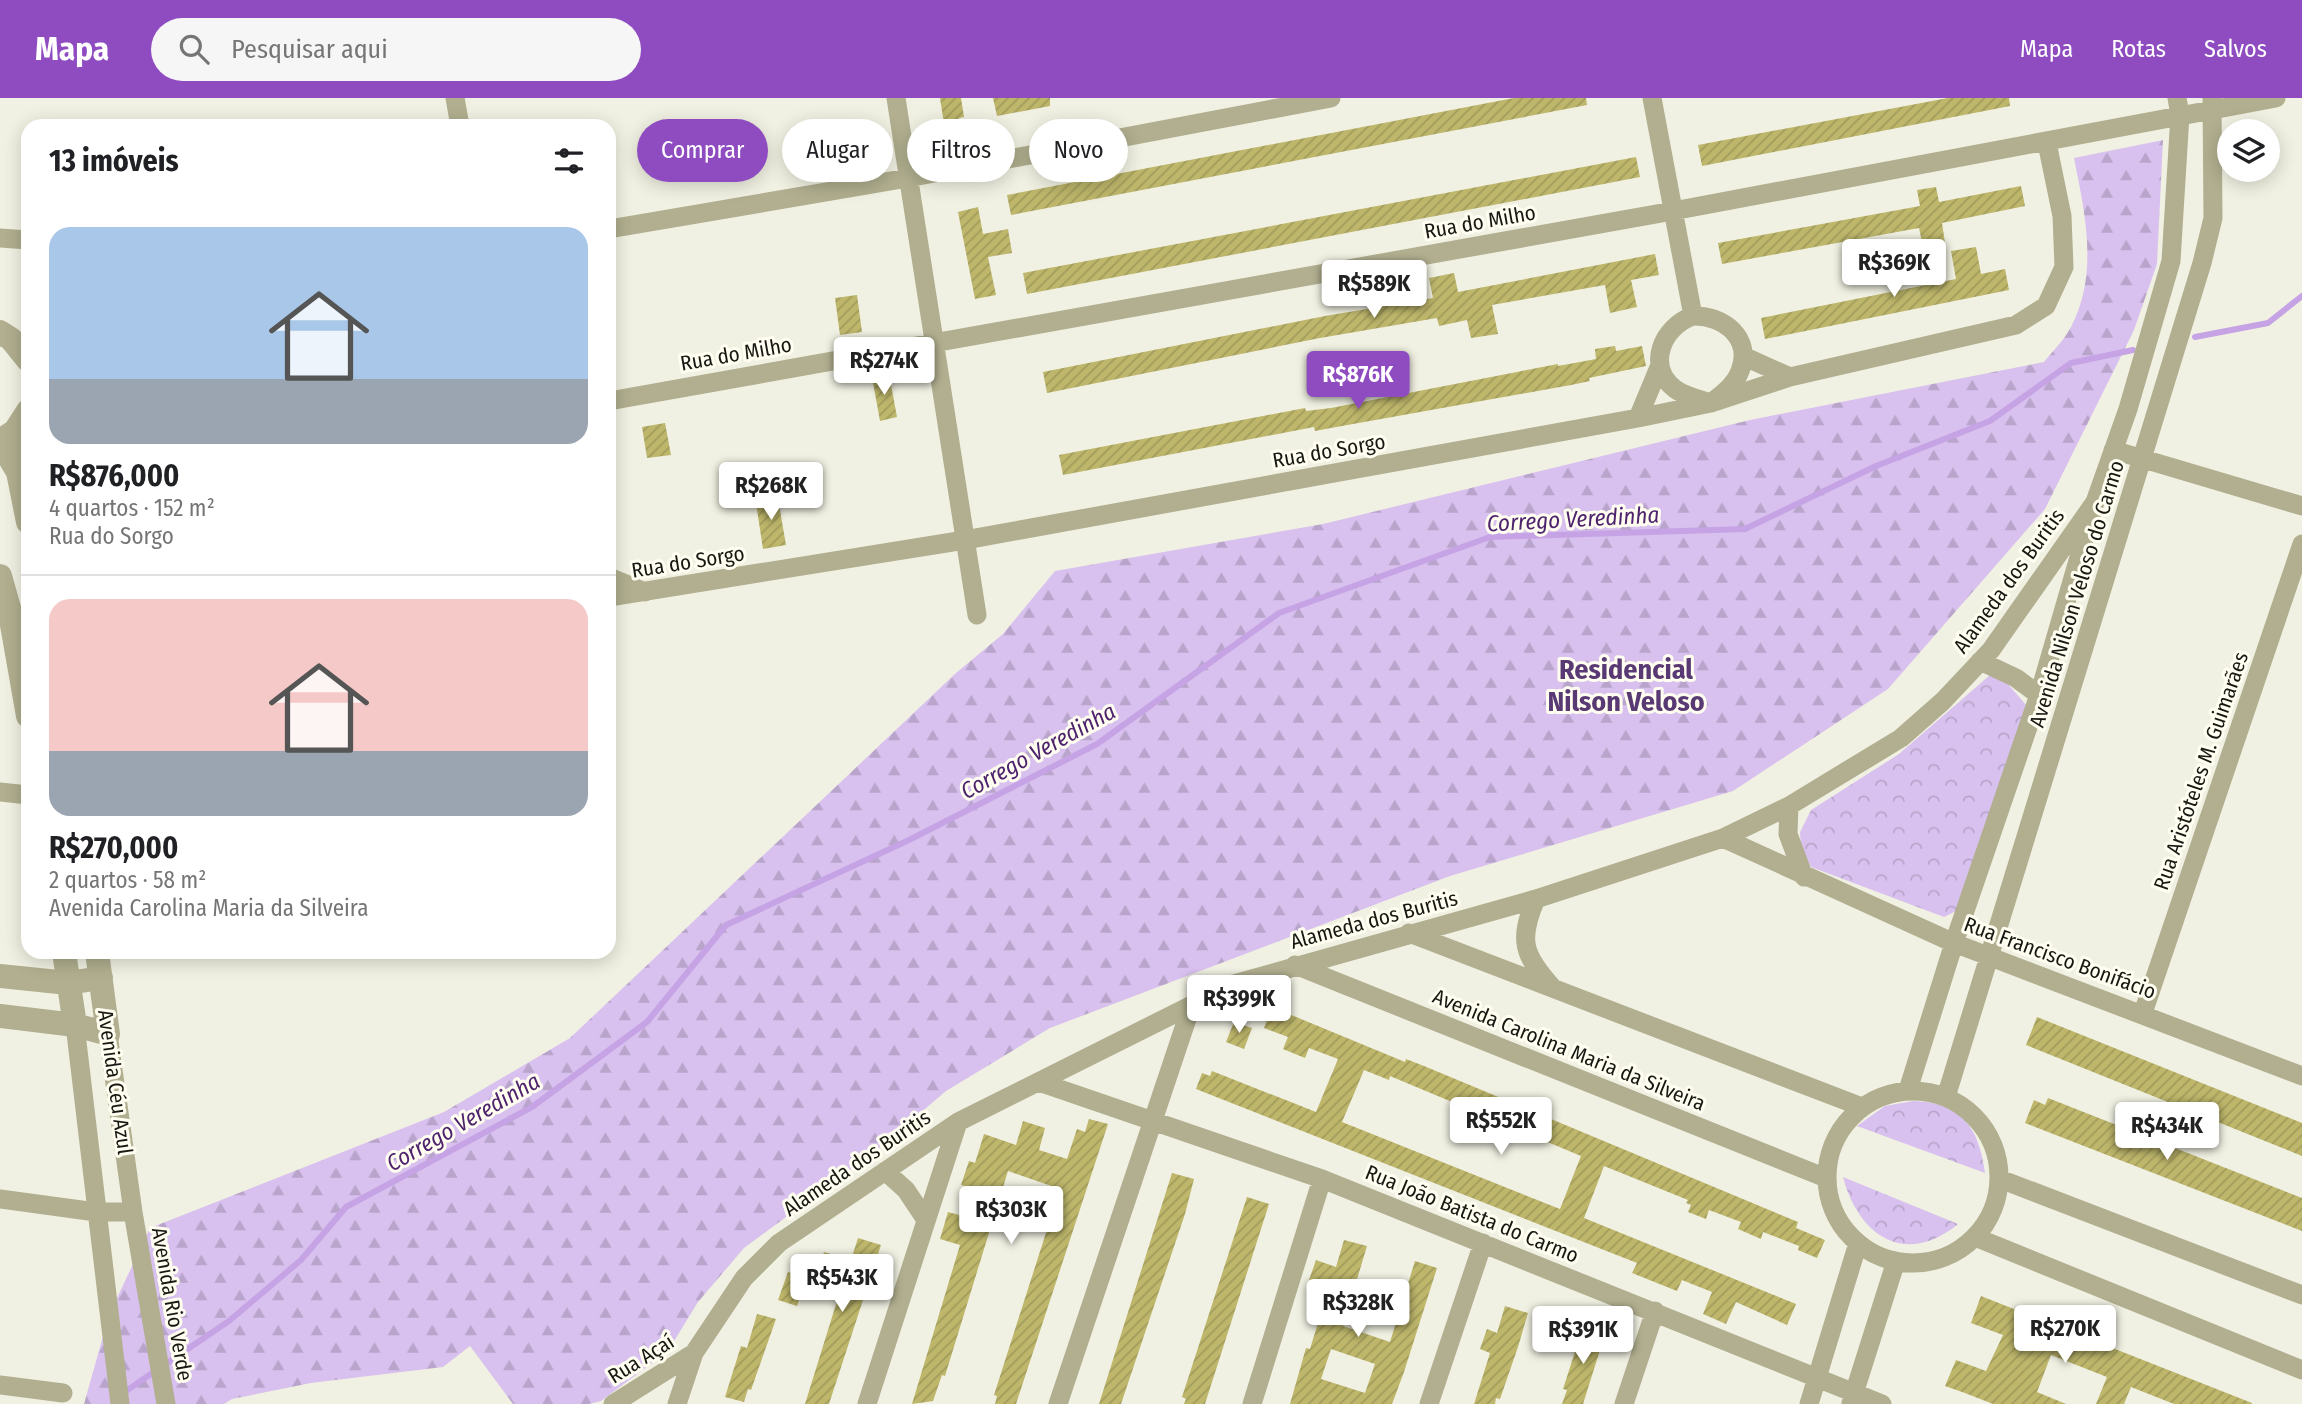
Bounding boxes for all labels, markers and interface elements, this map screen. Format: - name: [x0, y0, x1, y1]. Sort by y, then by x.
- search box: [151, 18, 641, 81]
- text: Mapa: [35, 29, 109, 69]
- icon: search: [175, 30, 213, 68]
- text: Pesquisar aqui: [231, 34, 388, 65]
- text: Mapa: [2020, 35, 2073, 63]
- text: Rotas: [2111, 35, 2166, 63]
- text: Salvos: [2204, 35, 2267, 63]
- chip: Comprar: [637, 119, 768, 182]
- chip: Alugar: [782, 119, 893, 182]
- chip: Filtros: [907, 119, 1015, 182]
- chip: Novo: [1029, 119, 1128, 182]
- map controls: [2217, 119, 2280, 182]
- button: layers: [2217, 119, 2280, 182]
- icon: filters: [550, 142, 588, 180]
- text: 13 imóveis: [49, 143, 179, 179]
- street label: Rua do Milho: [1422, 199, 1538, 245]
- pin: R$369K: [1837, 240, 1951, 299]
- text: R$369K: [1858, 248, 1930, 276]
- pin: R$589K: [1317, 260, 1431, 320]
- text: R$589K: [1338, 269, 1410, 297]
- icon: home: [256, 273, 382, 399]
- street label: Rua do Milho: [678, 331, 794, 377]
- pin: R$274K: [827, 338, 941, 397]
- text: R$274K: [850, 346, 918, 374]
- pin: R$876K: [1301, 352, 1415, 411]
- text: R$876K: [1323, 360, 1393, 388]
- street label: Rua do Sorgo: [1271, 428, 1387, 474]
- street label: Avenida Nilson Veloso do Carmo: [2024, 457, 2130, 731]
- text: R$876,000: [49, 458, 179, 494]
- pin: R$268K: [714, 462, 828, 522]
- text: R$268K: [735, 471, 807, 499]
- text: 4 quartos · 152 m²: [49, 494, 215, 522]
- water label: Corrego Veredinha: [1486, 501, 1660, 537]
- street label: Alameda dos Buritis: [1948, 504, 2070, 658]
- text: Rua do Sorgo: [49, 522, 174, 550]
- street label: Rua do Sorgo: [630, 540, 746, 584]
- icon: home: [256, 645, 382, 771]
- street label: Rua Aristóteles M. Guimarães: [2148, 649, 2254, 893]
- district label: Residencial Nilson Veloso: [1547, 653, 1705, 718]
- water label: Corrego Veredinha: [956, 697, 1120, 805]
- text: R$270,000: [49, 830, 178, 866]
- text: 2 quartos · 58 m²: [49, 866, 206, 894]
- street label: Alameda dos Buritis: [1287, 885, 1461, 955]
- text: Avenida Carolina Maria da Silveira: [49, 894, 368, 922]
- street label: Rua Francisco Bonifácio: [1960, 911, 2160, 1005]
- pin: R$399K: [1182, 976, 1296, 1035]
- street label: Avenida Carolina Maria da Silveira: [1429, 983, 1709, 1117]
- text: R$399K: [1203, 984, 1275, 1012]
- street label: Avenida Céu Azul: [92, 1008, 138, 1156]
- water label: Corrego Veredinha: [381, 1067, 545, 1177]
- pin: R$552K: [1444, 1098, 1558, 1157]
- pin: R$434K: [2110, 1102, 2224, 1162]
- street label: Alameda dos Buritis: [778, 1104, 936, 1222]
- text: R$552K: [1466, 1106, 1536, 1134]
- text: R$434K: [2131, 1111, 2203, 1139]
- street label: Rua João Batista do Carmo: [1361, 1159, 1583, 1269]
- pin: R$303K: [954, 1186, 1068, 1246]
- text: R$303K: [975, 1195, 1047, 1223]
- street label: Avenida Rio Verde: [146, 1225, 198, 1383]
- pin: R$543K: [785, 1254, 899, 1314]
- text: R$543K: [806, 1263, 878, 1291]
- pin: R$328K: [1301, 1280, 1415, 1339]
- text: R$328K: [1322, 1288, 1394, 1316]
- pin: R$391K: [1526, 1306, 1640, 1366]
- pin: R$270K: [2008, 1306, 2122, 1365]
- text: R$270K: [2030, 1314, 2100, 1342]
- text: R$391K: [1548, 1315, 1618, 1343]
- street label: Rua Açaí: [603, 1329, 679, 1389]

